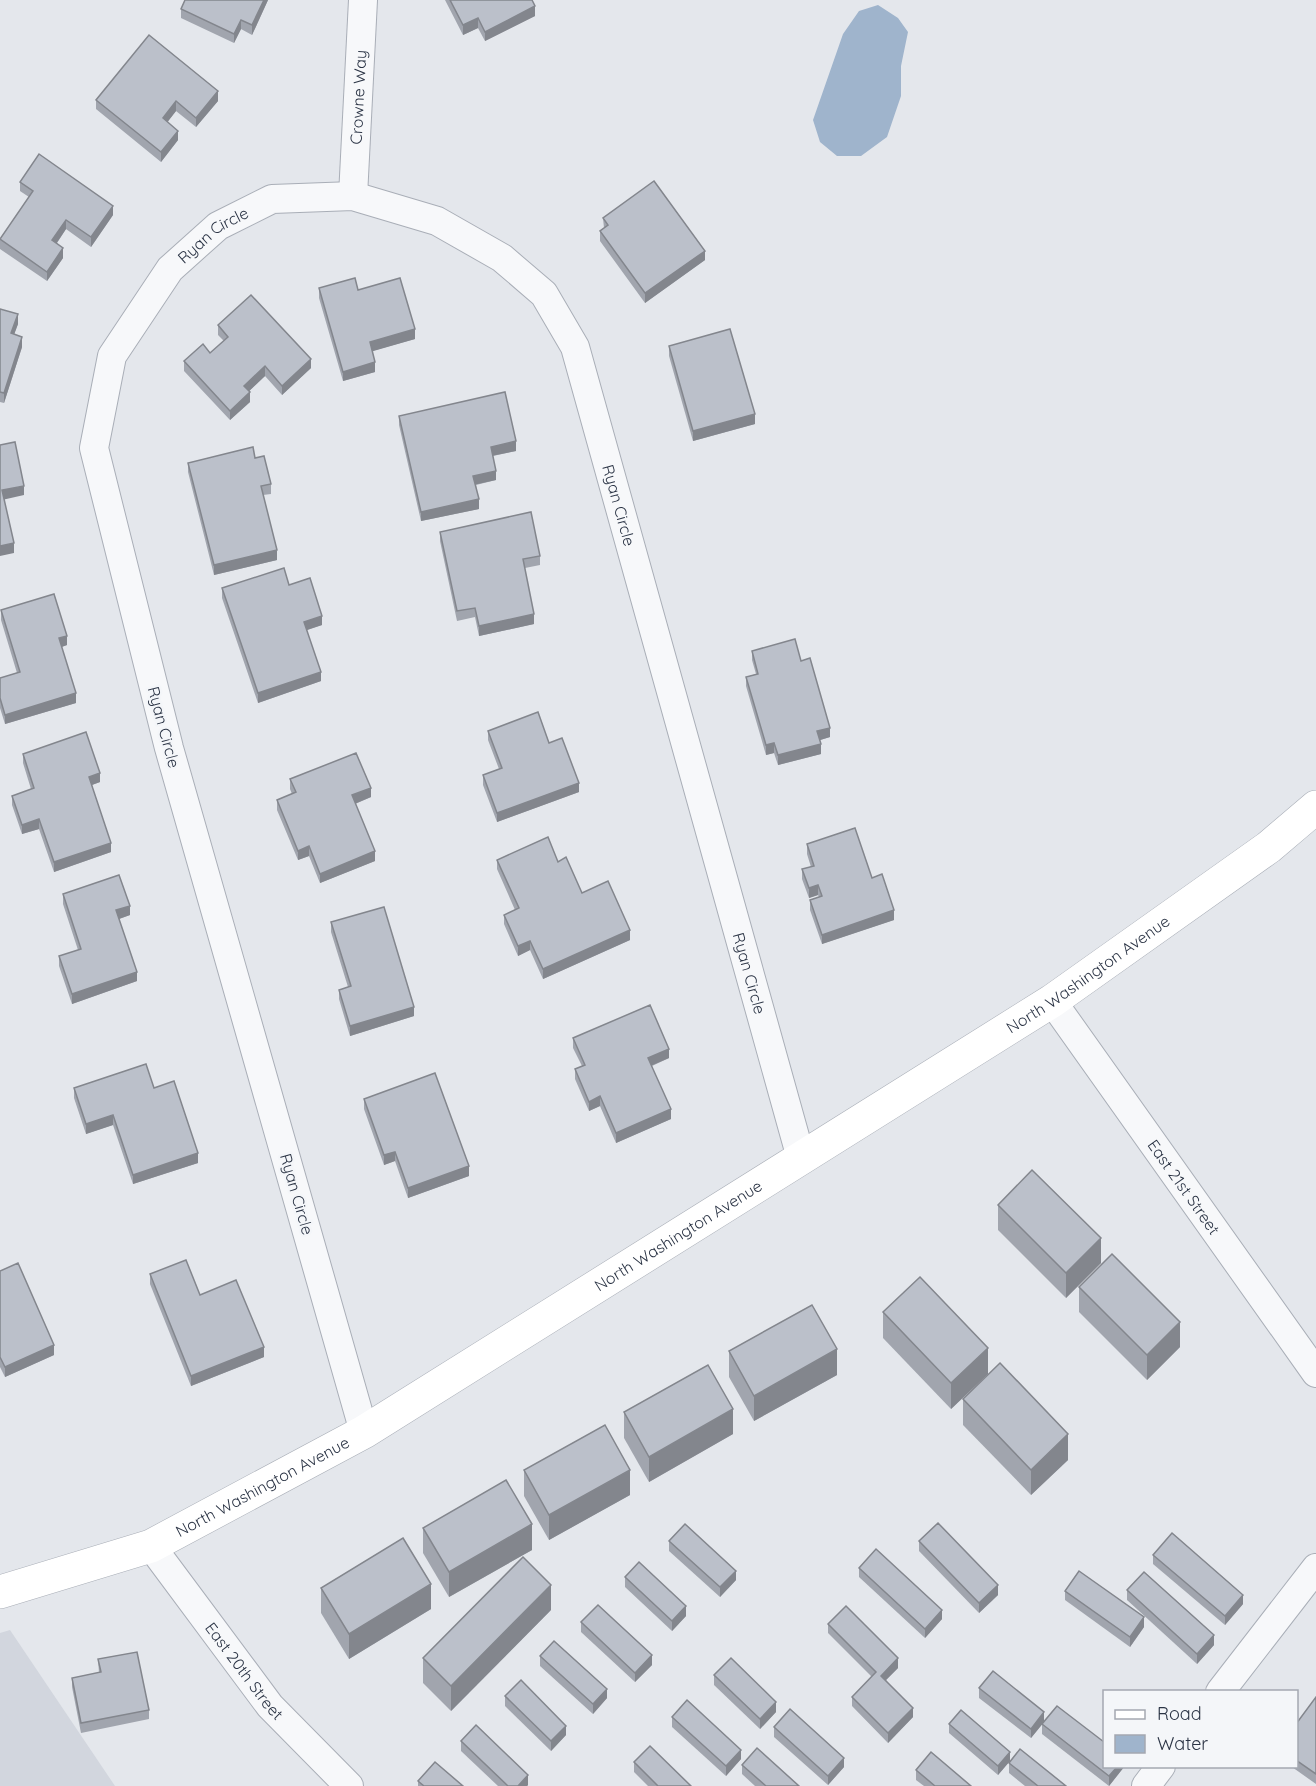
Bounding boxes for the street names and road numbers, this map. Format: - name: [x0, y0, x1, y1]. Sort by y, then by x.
- street label: Crowne Way: [346, 49, 370, 145]
- street label: Ryan Circle: [173, 202, 252, 268]
- street label: Ryan Circle: [598, 462, 640, 548]
- street label: Ryan Circle: [144, 684, 184, 770]
- street label: North Washington Avenue: [1002, 911, 1173, 1037]
- street label: Ryan Circle: [729, 930, 770, 1016]
- street label: East 21st Street: [1143, 1135, 1225, 1238]
- street label: Ryan Circle: [276, 1151, 318, 1237]
- street label: North Washington Avenue: [590, 1175, 766, 1295]
- street label: North Washington Avenue: [172, 1432, 353, 1541]
- street label: East 20th Street: [201, 1618, 288, 1724]

